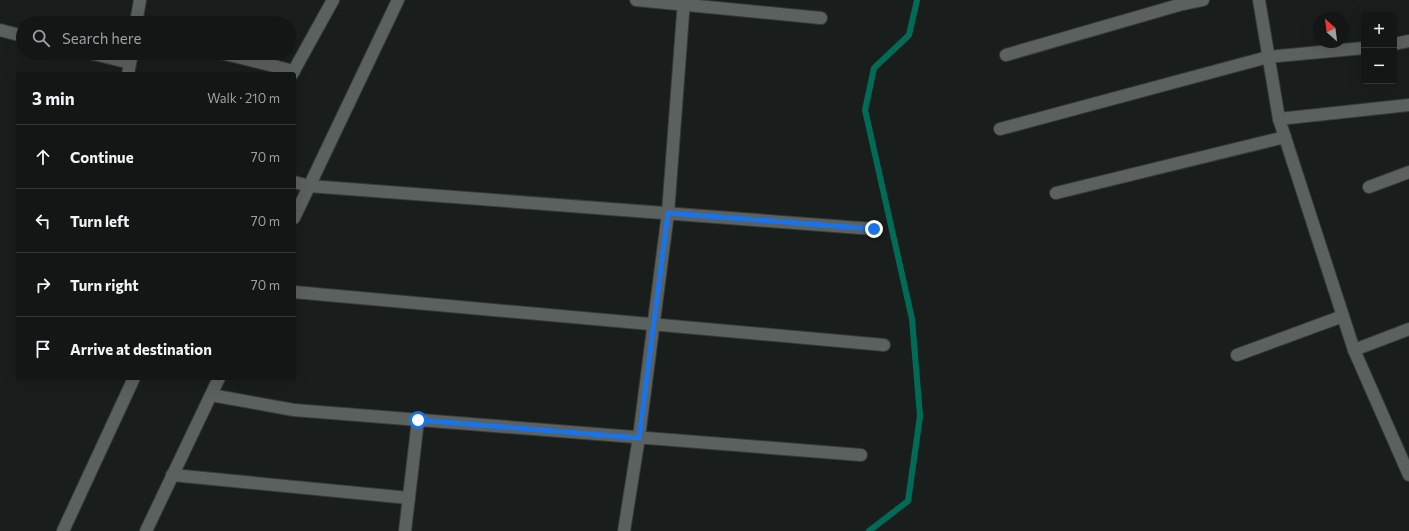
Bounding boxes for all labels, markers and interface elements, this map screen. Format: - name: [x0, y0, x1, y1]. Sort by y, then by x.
- north arrow: [1313, 12, 1349, 48]
- map controls: [1361, 12, 1397, 84]
- button: +: [1361, 12, 1397, 48]
- search box: [16, 16, 296, 60]
- icon: search: [30, 27, 52, 49]
- text: Search here: [62, 29, 141, 47]
- button: −: [1361, 48, 1397, 84]
- text: 3 min: [32, 88, 75, 109]
- text: Walk · 210 m: [207, 90, 280, 106]
- icon: ahead: [32, 146, 54, 168]
- text: Continue: [70, 148, 134, 166]
- text: 70 m: [251, 149, 280, 165]
- icon: left: [32, 210, 54, 232]
- text: Turn left: [70, 212, 129, 230]
- text: 70 m: [251, 213, 280, 229]
- route end: [865, 220, 883, 238]
- icon: right: [32, 274, 54, 296]
- text: Turn right: [70, 276, 139, 294]
- text: 70 m: [251, 277, 280, 293]
- icon: arrive: [32, 338, 54, 360]
- text: Arrive at destination: [70, 340, 212, 358]
- route start: [409, 411, 427, 429]

